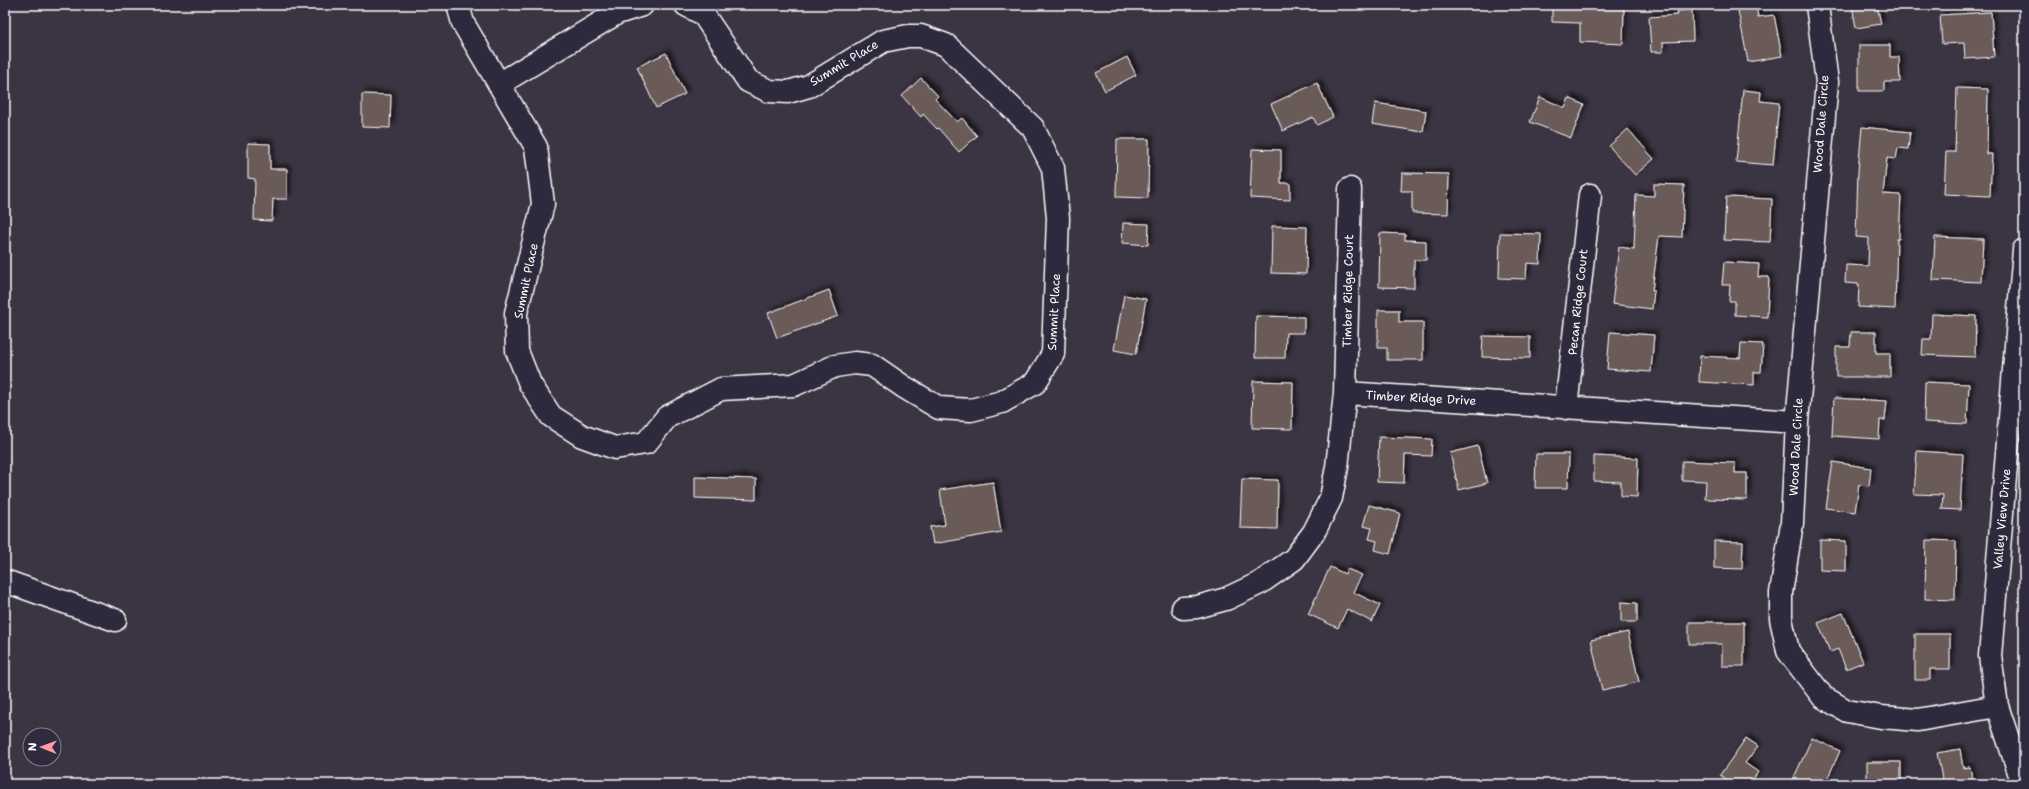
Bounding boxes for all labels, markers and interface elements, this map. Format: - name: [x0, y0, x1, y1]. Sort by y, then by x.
- street label: Summit Place: [807, 36, 881, 90]
- street label: Wood Dale Circle: [1810, 74, 1832, 174]
- street label: Timber Ridge Court: [1339, 234, 1357, 348]
- street label: Summit Place: [510, 241, 542, 320]
- street label: Pecan Ridge Court: [1564, 248, 1592, 356]
- street label: Summit Place: [1044, 273, 1064, 351]
- street label: Timber Ridge Drive: [1365, 387, 1477, 409]
- street label: Wood Dale Circle: [1785, 397, 1807, 497]
- street label: Valley View Drive: [1990, 468, 2014, 570]
- north arrow: [22, 727, 62, 767]
- text: N: [25, 742, 40, 751]

